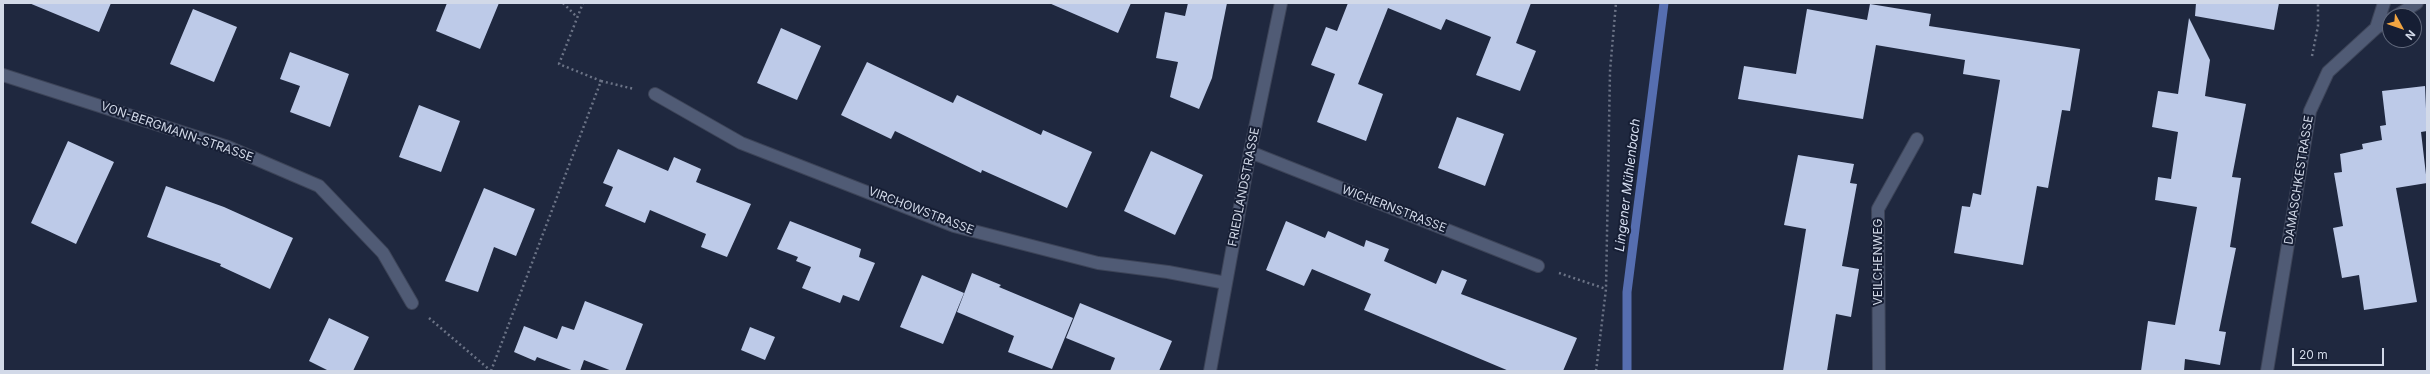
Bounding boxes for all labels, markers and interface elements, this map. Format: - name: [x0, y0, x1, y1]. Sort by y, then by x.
- north arrow: [2382, 8, 2422, 48]
- text: N: [2402, 27, 2418, 43]
- street label: VON-BERGMANN-STRASSE: [99, 99, 255, 165]
- street label: DAMASCHKESTRASSE: [2282, 114, 2316, 246]
- water label: Lingener Mühlenbach: [1612, 118, 1644, 252]
- street label: FRIEDLANDSTRASSE: [1225, 126, 1263, 248]
- street label: WICHERNSTRASSE: [1340, 182, 1448, 236]
- street label: VIRCHOWSTRASSE: [866, 184, 976, 238]
- street label: VEILCHENWEG: [1871, 218, 1885, 306]
- scale bar: [2294, 340, 2386, 366]
- text: 20 m: [2299, 347, 2328, 362]

